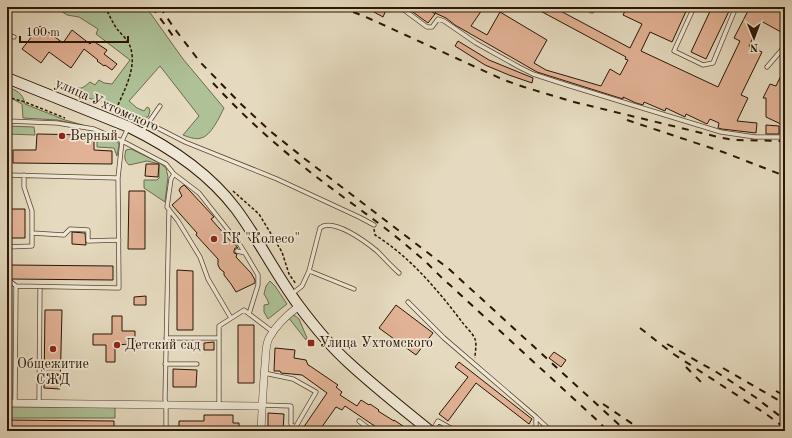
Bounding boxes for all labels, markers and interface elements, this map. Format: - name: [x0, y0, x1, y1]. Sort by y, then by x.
- scale bar: [20, 18, 128, 44]
- north arrow: [734, 18, 774, 58]
- text: 100 m: [26, 27, 60, 39]
- text: N: [749, 41, 758, 52]
- street label: улица Ухтомского: [53, 76, 161, 134]
- place label: Верный: [70, 129, 118, 143]
- marker: Верный: [57, 131, 67, 141]
- place label: ГК "Колесо": [222, 232, 300, 246]
- marker: ГК "Колесо": [209, 234, 219, 244]
- place label: Улица Ухтомского: [319, 336, 433, 350]
- place label: Детский сад: [125, 338, 201, 352]
- marker: Улица Ухтомского: [306, 338, 316, 348]
- marker: Детский сад: [112, 340, 122, 350]
- marker: Общежитие СЖД: [48, 344, 58, 354]
- place label: Общежитие СЖД: [17, 357, 89, 387]

